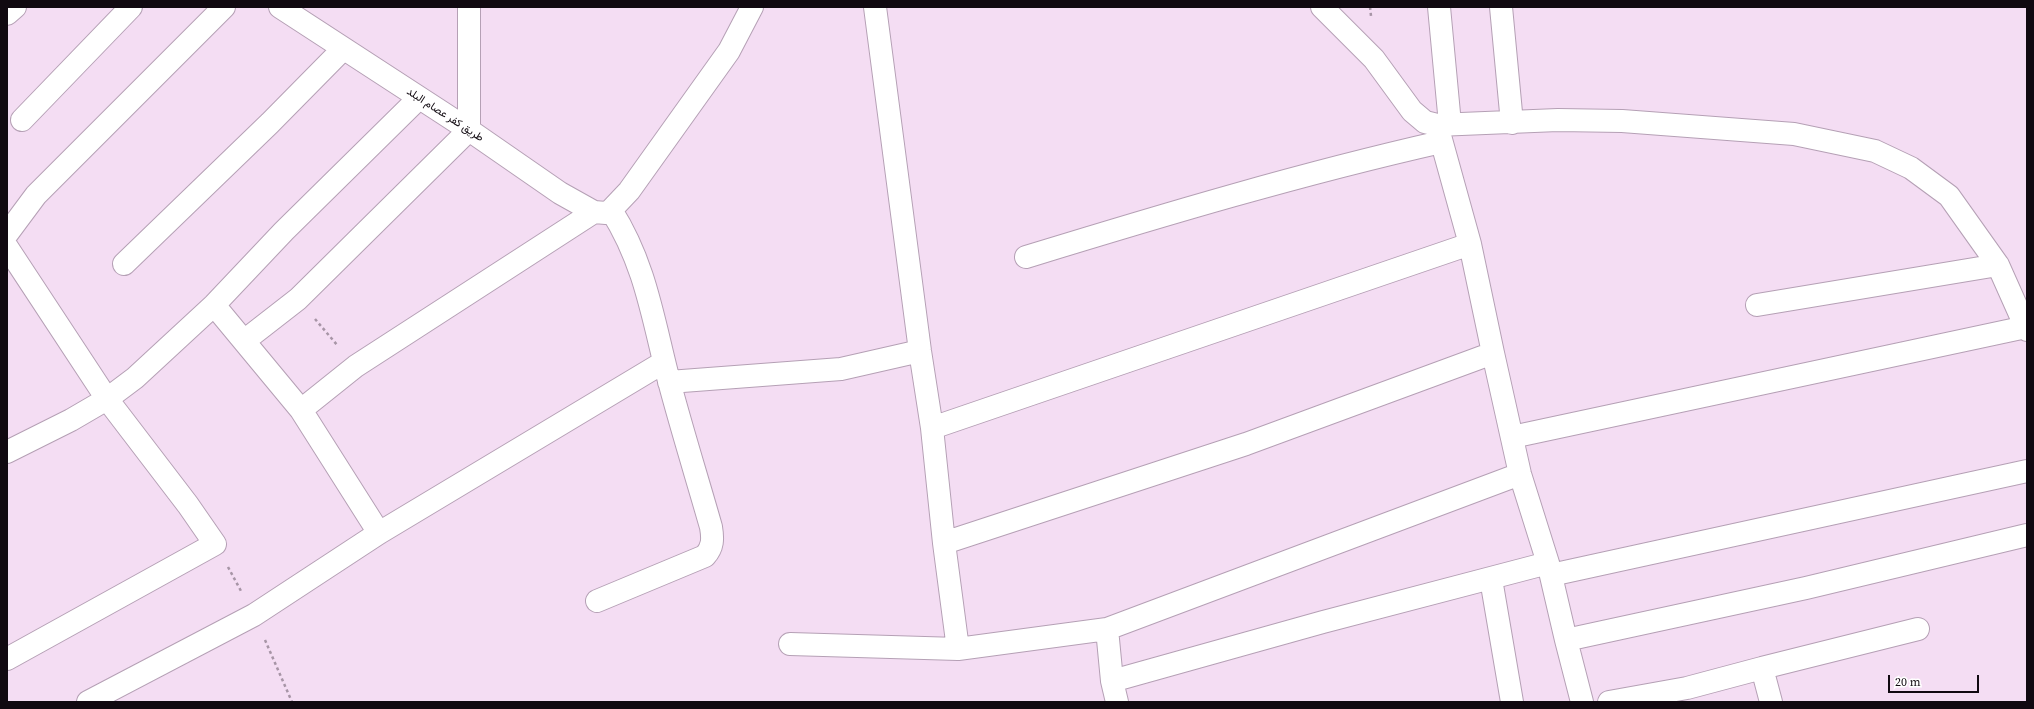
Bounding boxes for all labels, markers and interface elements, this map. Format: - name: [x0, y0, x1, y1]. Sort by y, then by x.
- street label: طريق كفر عصام البلد: [404, 85, 486, 145]
- scale bar: [1890, 667, 1981, 693]
- text: 20 m: [1895, 674, 1921, 690]

